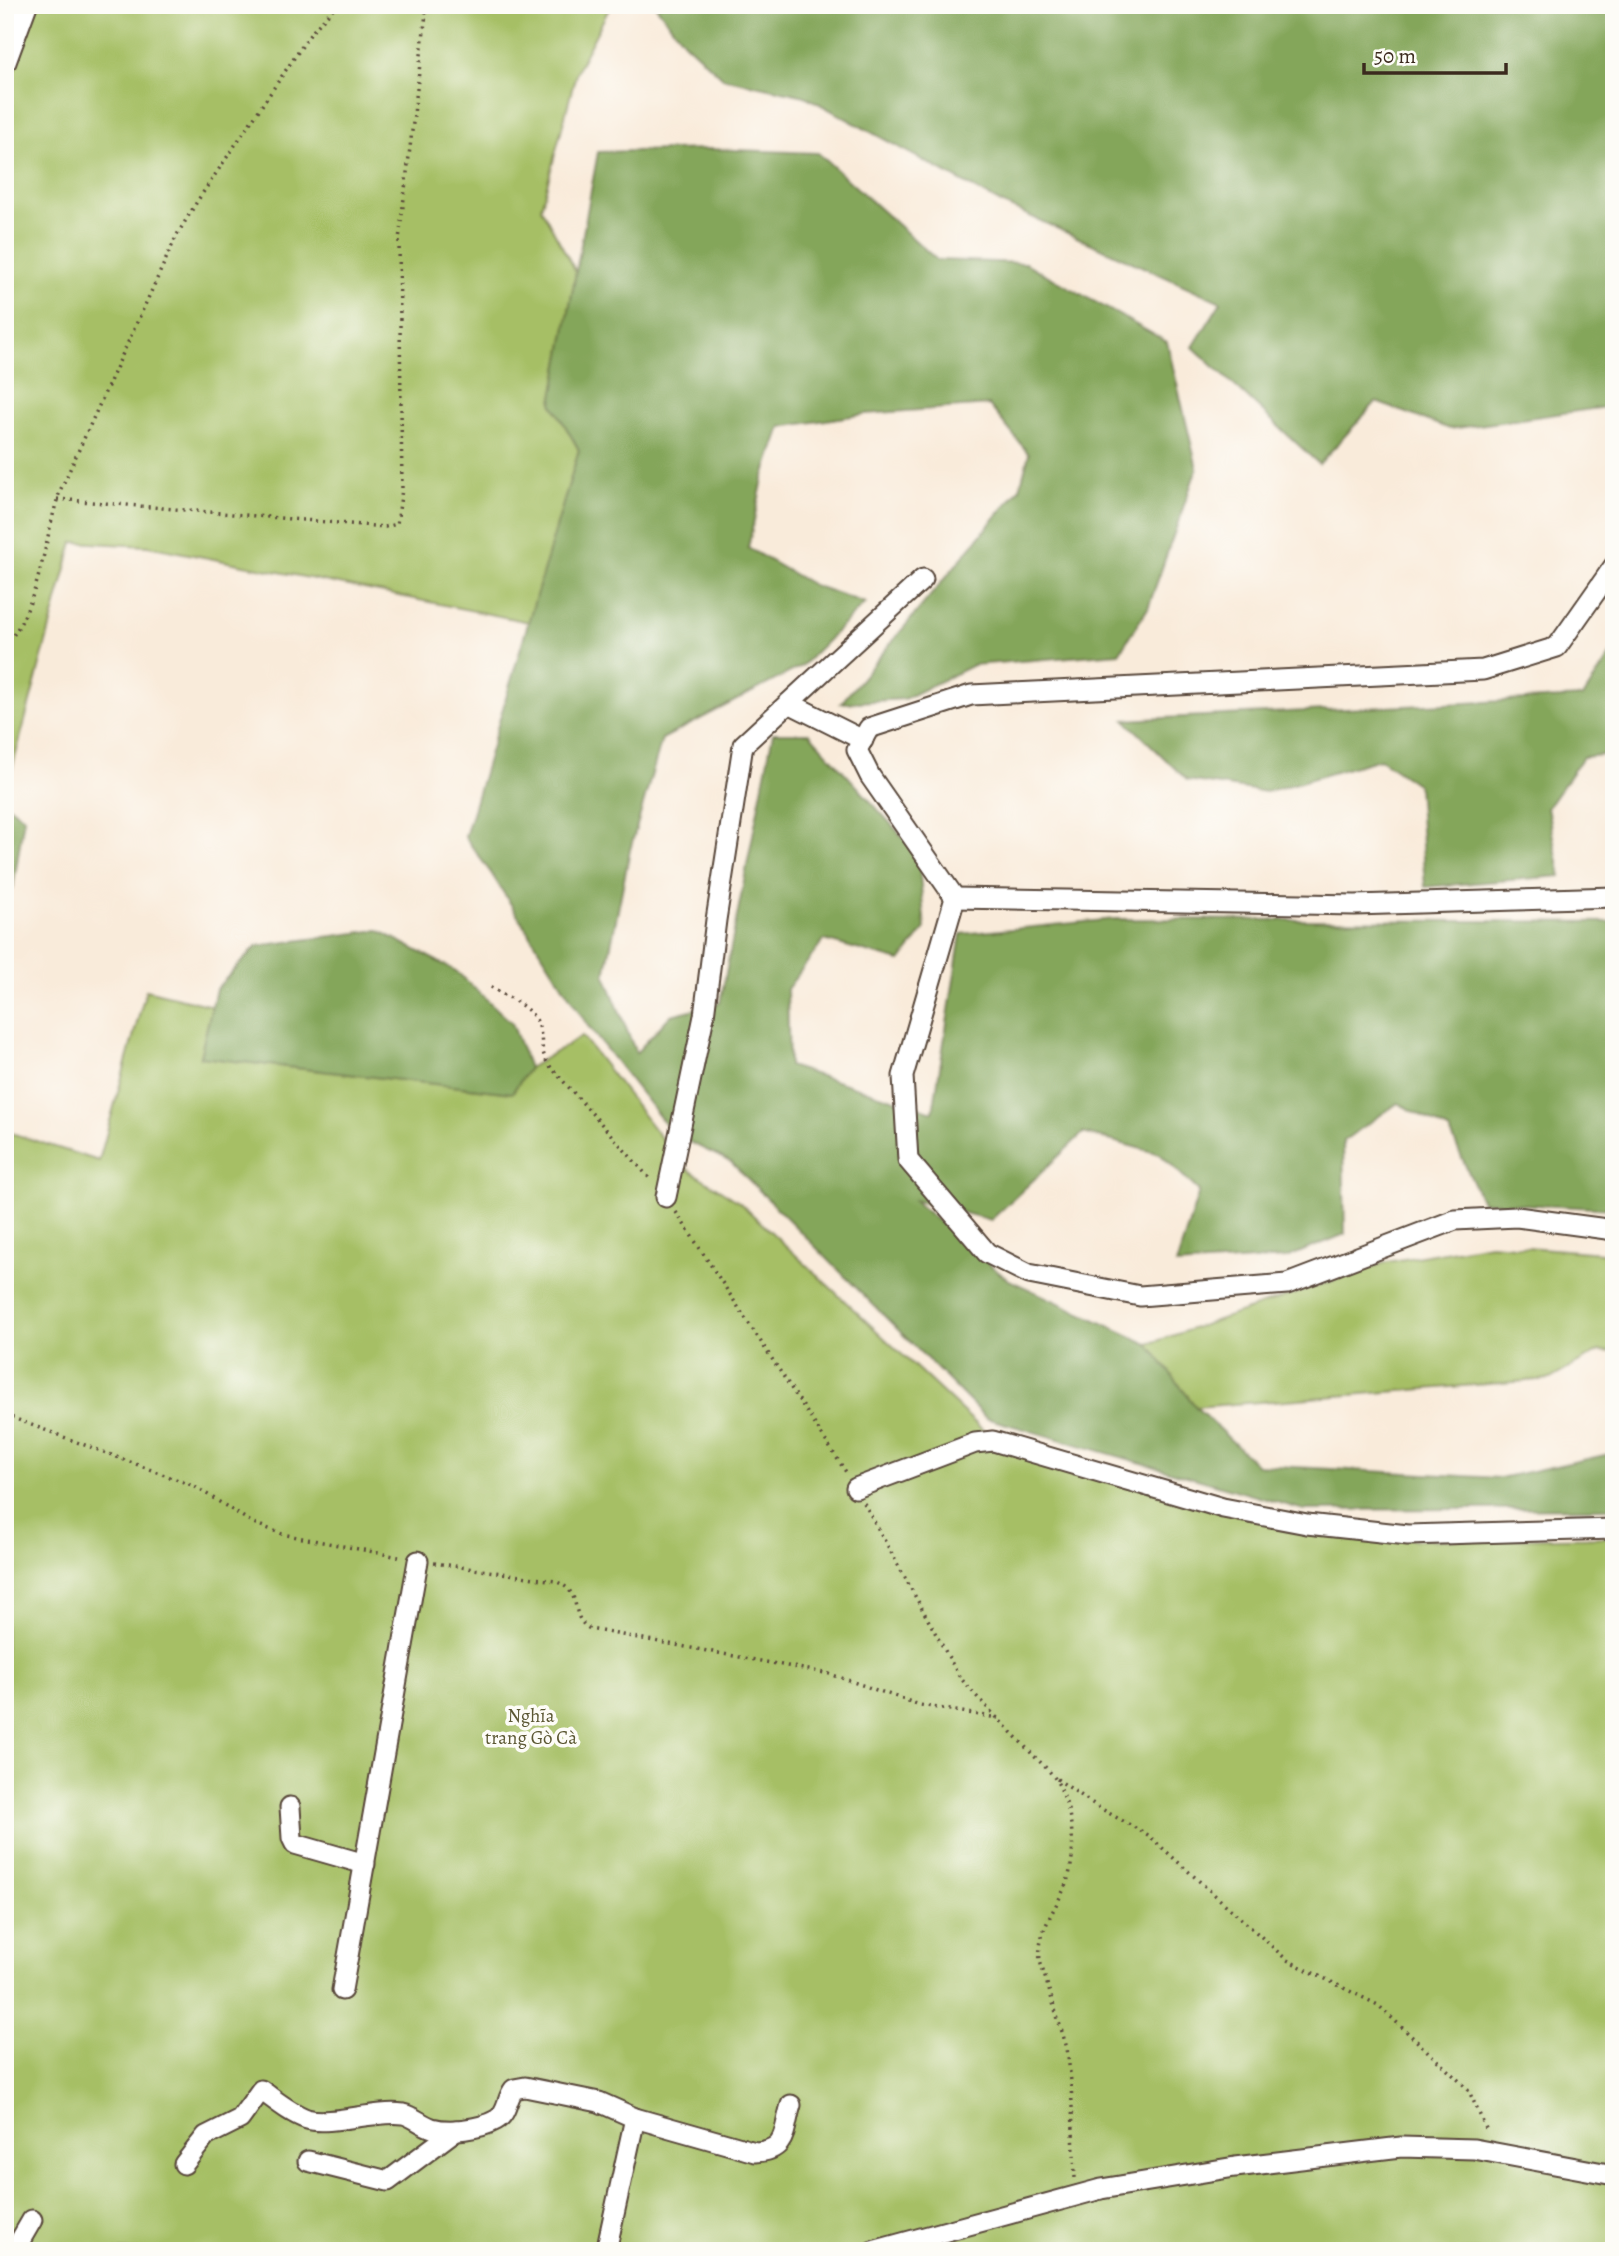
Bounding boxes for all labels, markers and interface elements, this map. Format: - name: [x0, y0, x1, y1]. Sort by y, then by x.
- scale bar: [1364, 32, 1505, 76]
- text: 50 m: [1374, 42, 1416, 70]
- park label: Nghĩa trang Gò Cà: [485, 1703, 577, 1751]

